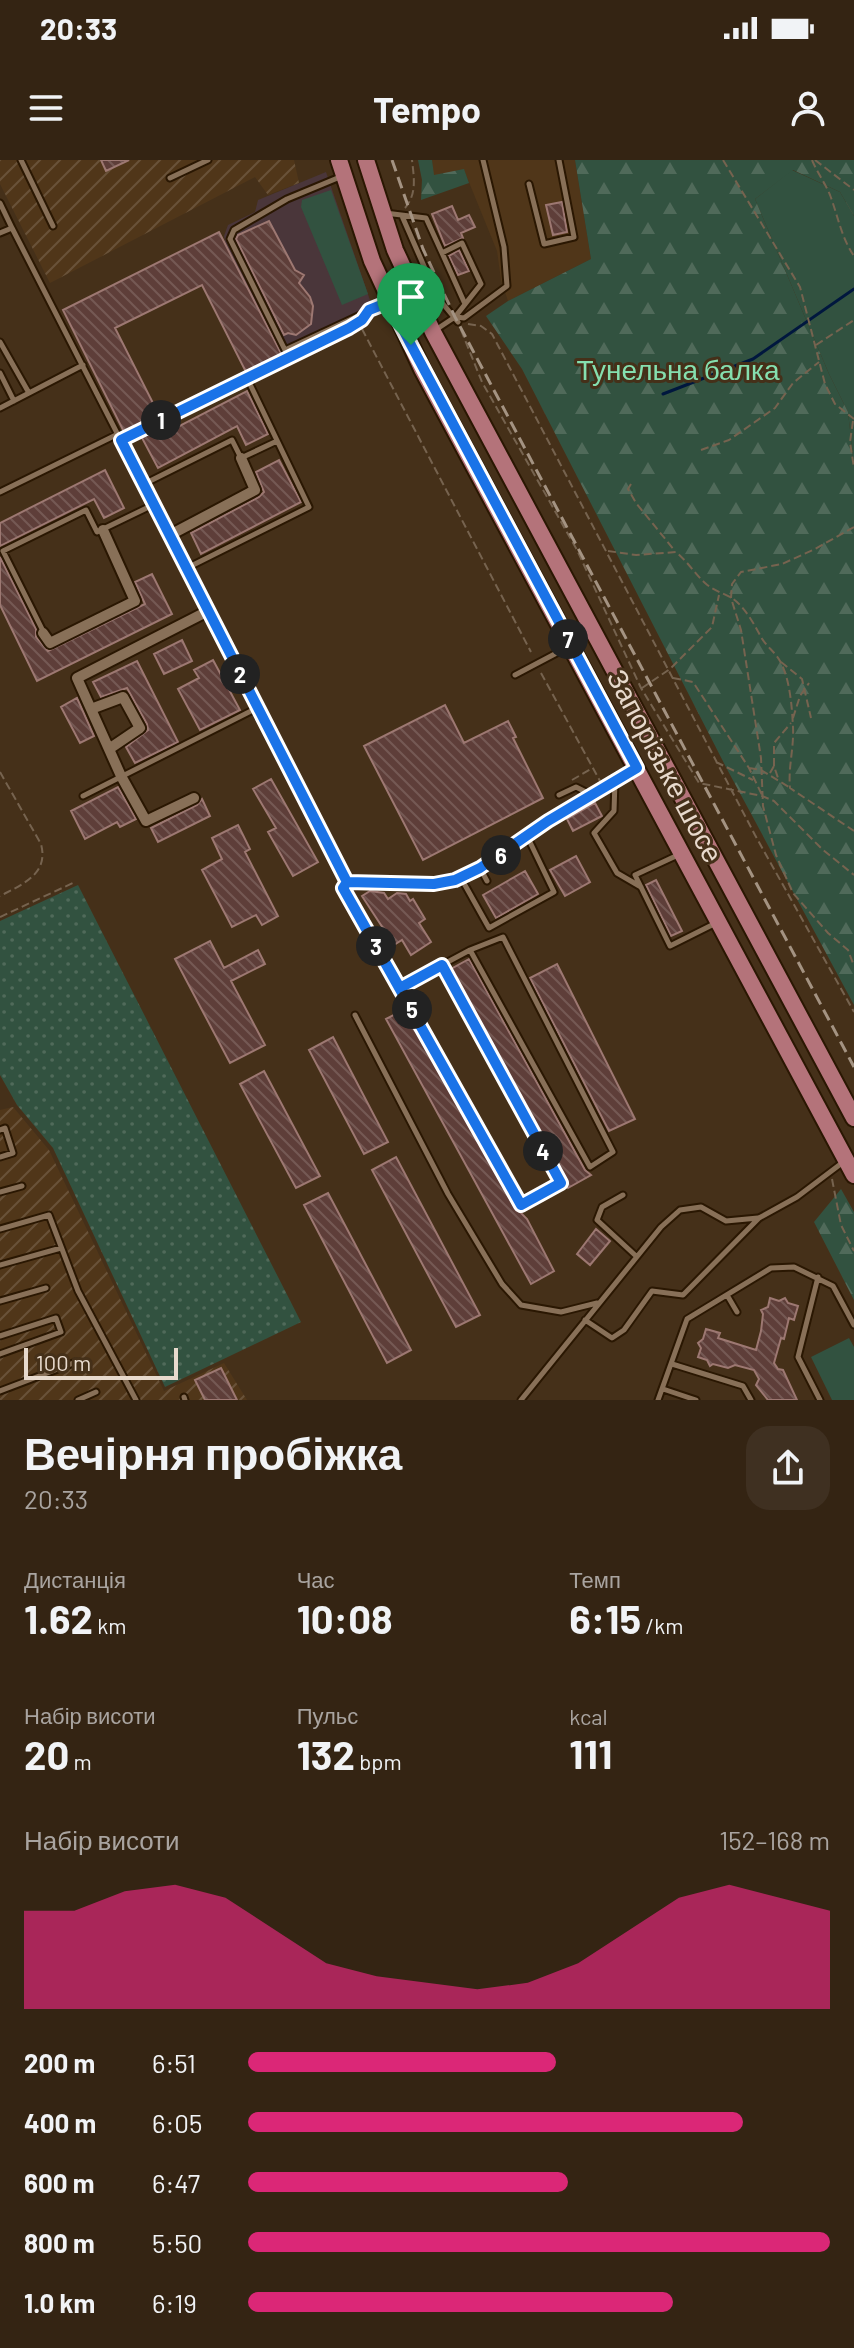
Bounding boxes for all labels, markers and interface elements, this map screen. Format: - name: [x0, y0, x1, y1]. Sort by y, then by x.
- text: 20:33: [40, 10, 117, 46]
- icon: menu: [24, 86, 68, 130]
- icon: person: [786, 86, 830, 130]
- text: Tempo: [373, 87, 481, 130]
- pin: [377, 263, 445, 345]
- icon: arrive: [389, 275, 433, 319]
- park label: Тунельна балка: [577, 352, 780, 386]
- pin: 1: [141, 400, 181, 440]
- text: 1: [157, 407, 165, 433]
- pin: 7: [548, 619, 588, 659]
- text: 7: [563, 626, 573, 652]
- pin: 2: [220, 654, 260, 694]
- text: 2: [234, 661, 246, 687]
- street label: Запорізьке шосе: [601, 663, 731, 868]
- pin: 6: [481, 835, 521, 875]
- text: 6: [495, 842, 507, 868]
- pin: 3: [356, 926, 396, 966]
- text: 3: [370, 933, 382, 959]
- pin: 5: [392, 989, 432, 1029]
- text: 5: [406, 996, 418, 1022]
- pin: 4: [523, 1131, 563, 1171]
- text: 4: [536, 1138, 550, 1164]
- scale bar: [24, 1344, 178, 1380]
- text: 100 m: [36, 1349, 91, 1375]
- text: Вечірня пробіжка: [24, 1426, 402, 1479]
- button: share: [746, 1426, 830, 1510]
- text: 20:33: [24, 1483, 88, 1514]
- text: Дистанція: [24, 1566, 126, 1592]
- text: Час: [297, 1566, 335, 1592]
- text: Темп: [569, 1566, 621, 1592]
- text: 1.62: [24, 1594, 93, 1642]
- text: 10:08: [297, 1594, 393, 1642]
- text: 6:15: [569, 1594, 641, 1642]
- text: km: [93, 1612, 126, 1638]
- text: /km: [641, 1612, 684, 1638]
- text: Набір висоти: [24, 1702, 156, 1728]
- text: Пульс: [297, 1702, 358, 1728]
- text: kcal: [569, 1703, 608, 1729]
- text: 111: [569, 1729, 612, 1777]
- text: 20: [24, 1730, 69, 1778]
- text: 132: [297, 1730, 355, 1778]
- text: m: [69, 1748, 92, 1774]
- text: bpm: [355, 1748, 402, 1774]
- text: Набір висоти: [24, 1824, 180, 1855]
- text: 152–168 m: [719, 1824, 830, 1855]
- text: 200 m: [24, 2047, 95, 2078]
- text: 6:51: [152, 2047, 196, 2078]
- text: 400 m: [24, 2107, 96, 2138]
- text: 6:05: [152, 2107, 202, 2138]
- text: 600 m: [24, 2167, 95, 2198]
- text: 6:47: [152, 2167, 200, 2198]
- text: 800 m: [24, 2227, 95, 2258]
- text: 5:50: [152, 2227, 202, 2258]
- text: 1.0 km: [24, 2287, 95, 2318]
- text: 6:19: [152, 2287, 197, 2318]

